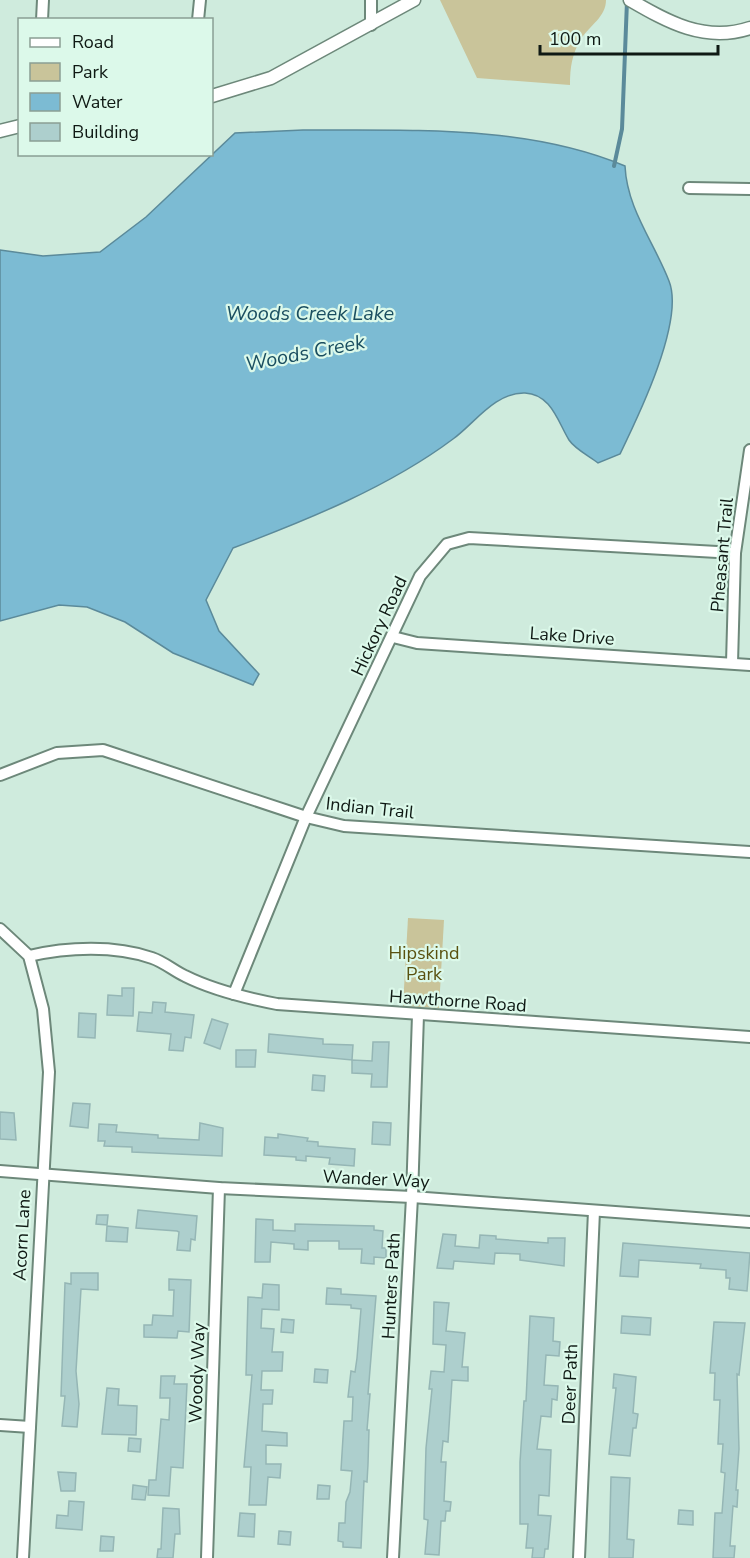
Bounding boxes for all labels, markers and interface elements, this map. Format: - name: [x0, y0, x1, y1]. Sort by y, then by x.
- legend: [18, 18, 213, 156]
- scale bar: [540, 18, 718, 56]
- text: 100 m: [549, 27, 601, 51]
- text: Road: [72, 30, 114, 54]
- text: Park: [72, 60, 109, 84]
- text: Water: [72, 90, 123, 114]
- text: Building: [72, 120, 139, 144]
- water label: Woods Creek Lake: [226, 300, 394, 327]
- water label: Woods Creek: [243, 328, 368, 378]
- street label: Pheasant Trail: [705, 496, 739, 613]
- street label: Hickory Road: [345, 572, 413, 680]
- street label: Lake Drive: [529, 621, 615, 651]
- street label: Indian Trail: [325, 791, 416, 825]
- park label: Hipskind Park: [389, 941, 459, 986]
- street label: Hawthorne Road: [388, 984, 528, 1018]
- street label: Wander Way: [322, 1164, 431, 1194]
- street label: Acorn Lane: [8, 1189, 36, 1281]
- street label: Hunters Path: [376, 1232, 406, 1340]
- street label: Woody Way: [183, 1322, 211, 1424]
- street label: Deer Path: [557, 1343, 583, 1425]

